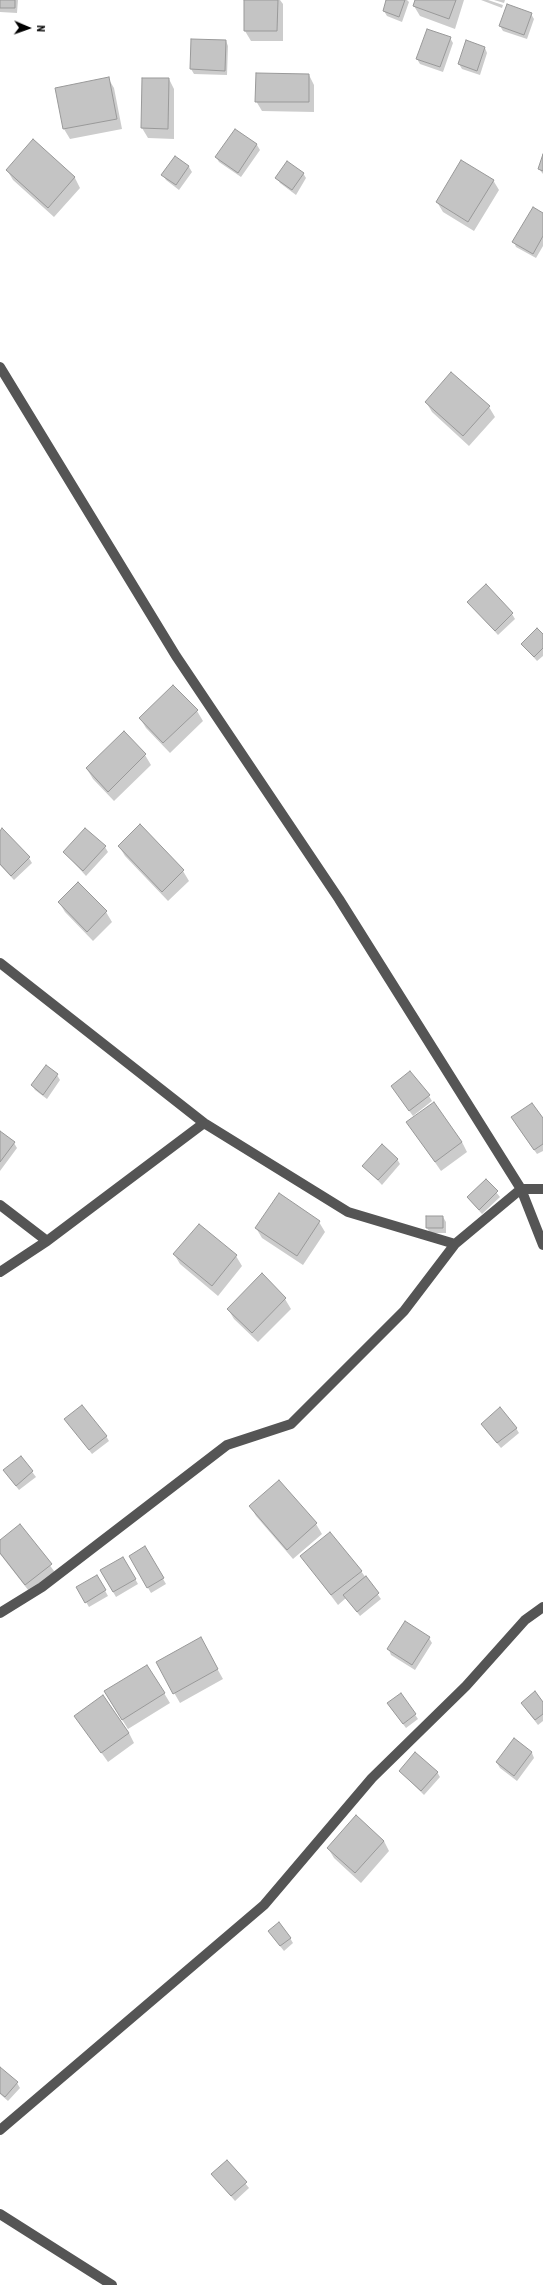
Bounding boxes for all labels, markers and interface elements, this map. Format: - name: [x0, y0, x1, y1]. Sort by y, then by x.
- north arrow: [8, 8, 48, 48]
- text: N: [34, 25, 47, 32]

